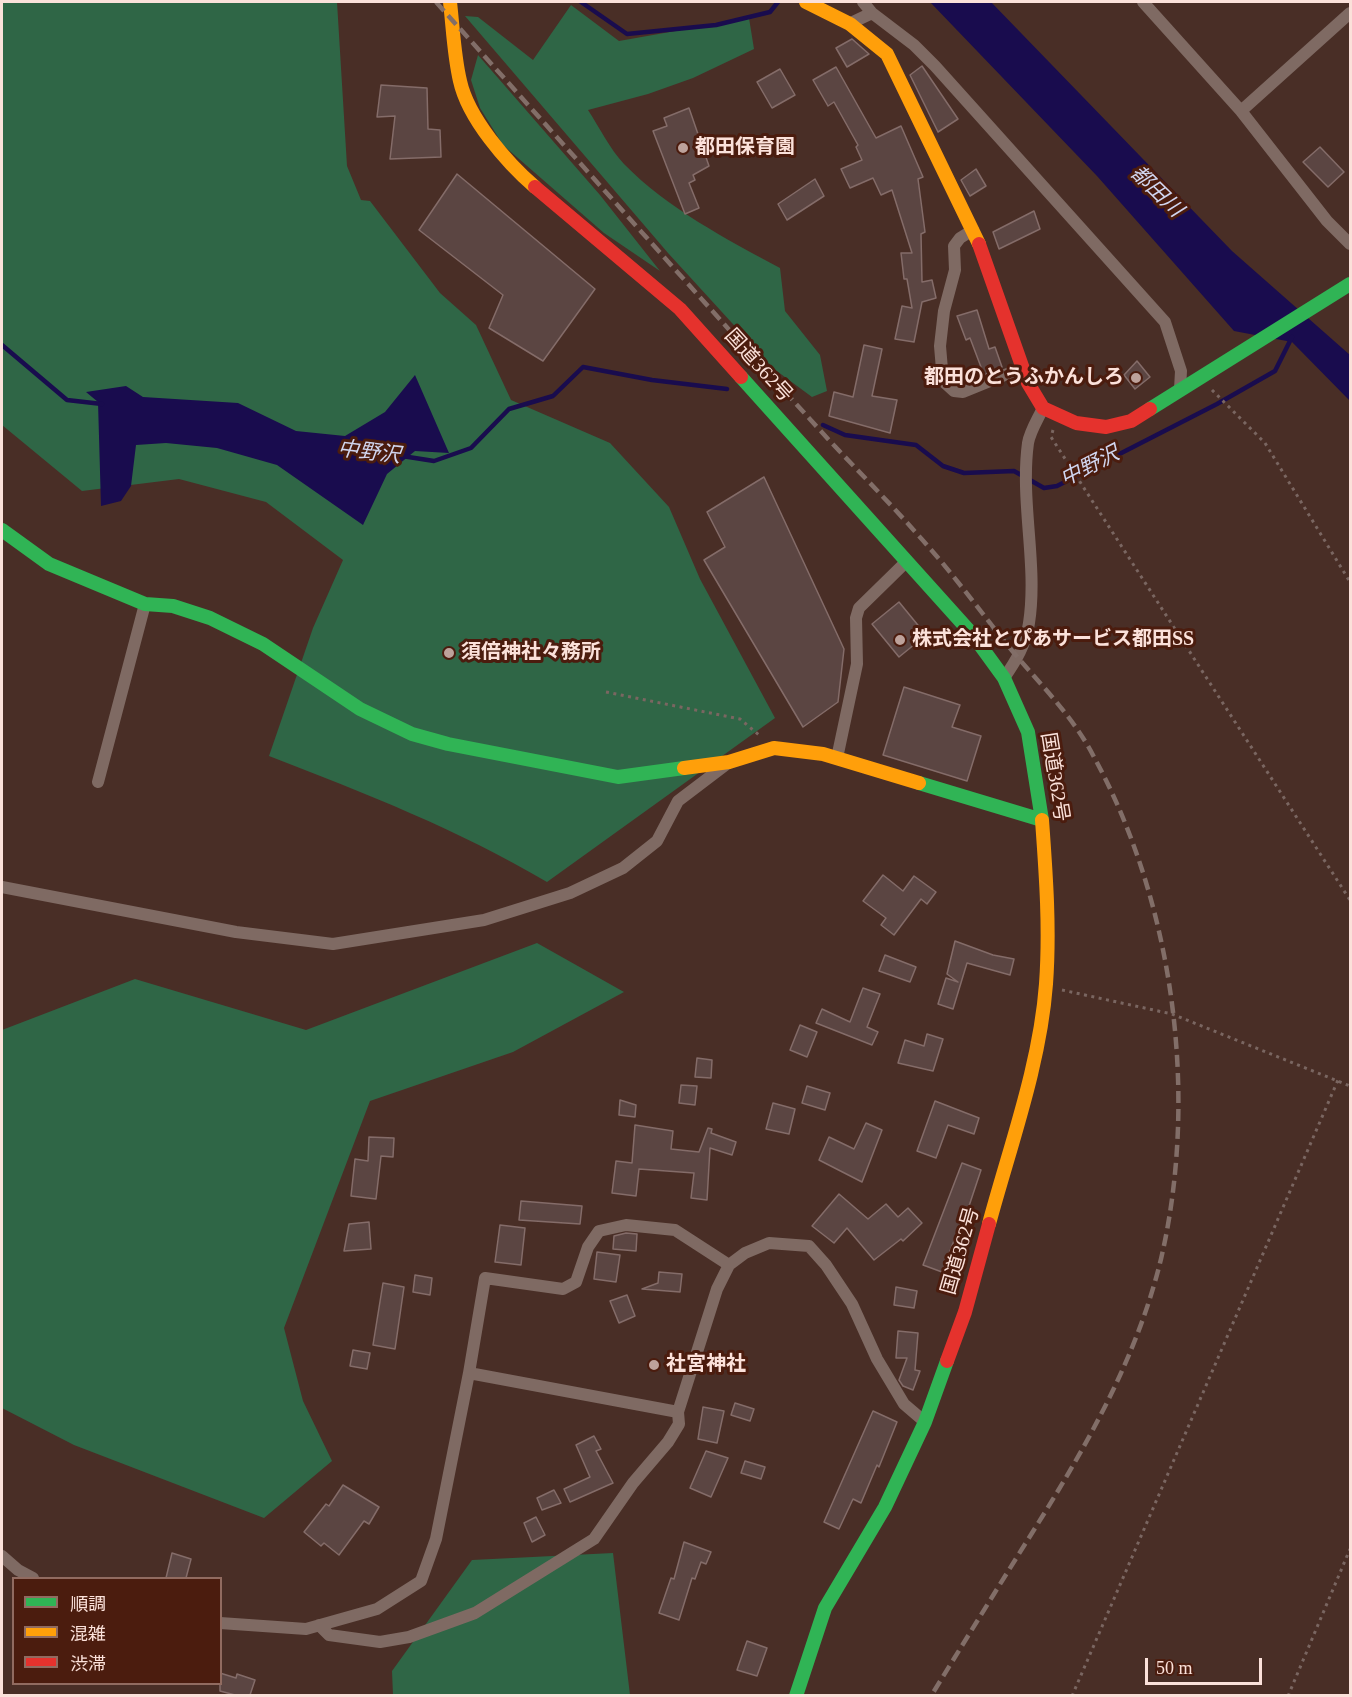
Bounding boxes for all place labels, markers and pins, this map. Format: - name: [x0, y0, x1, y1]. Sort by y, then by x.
- place label: 都田保育園: [695, 136, 795, 160]
- marker: 都田保育園: [676, 141, 690, 155]
- place label: 都田のとうふかんしろ: [924, 366, 1124, 390]
- marker: 都田のとうふかんしろ: [1129, 371, 1143, 385]
- place label: 株式会社とぴあサービス都田SS: [912, 628, 1194, 652]
- marker: 株式会社とぴあサービス都田SS: [893, 633, 907, 647]
- place label: 須倍神社々務所: [461, 641, 601, 665]
- marker: 須倍神社々務所: [442, 646, 456, 660]
- place label: 社宮神社: [666, 1353, 746, 1377]
- marker: 社宮神社: [647, 1358, 661, 1372]

